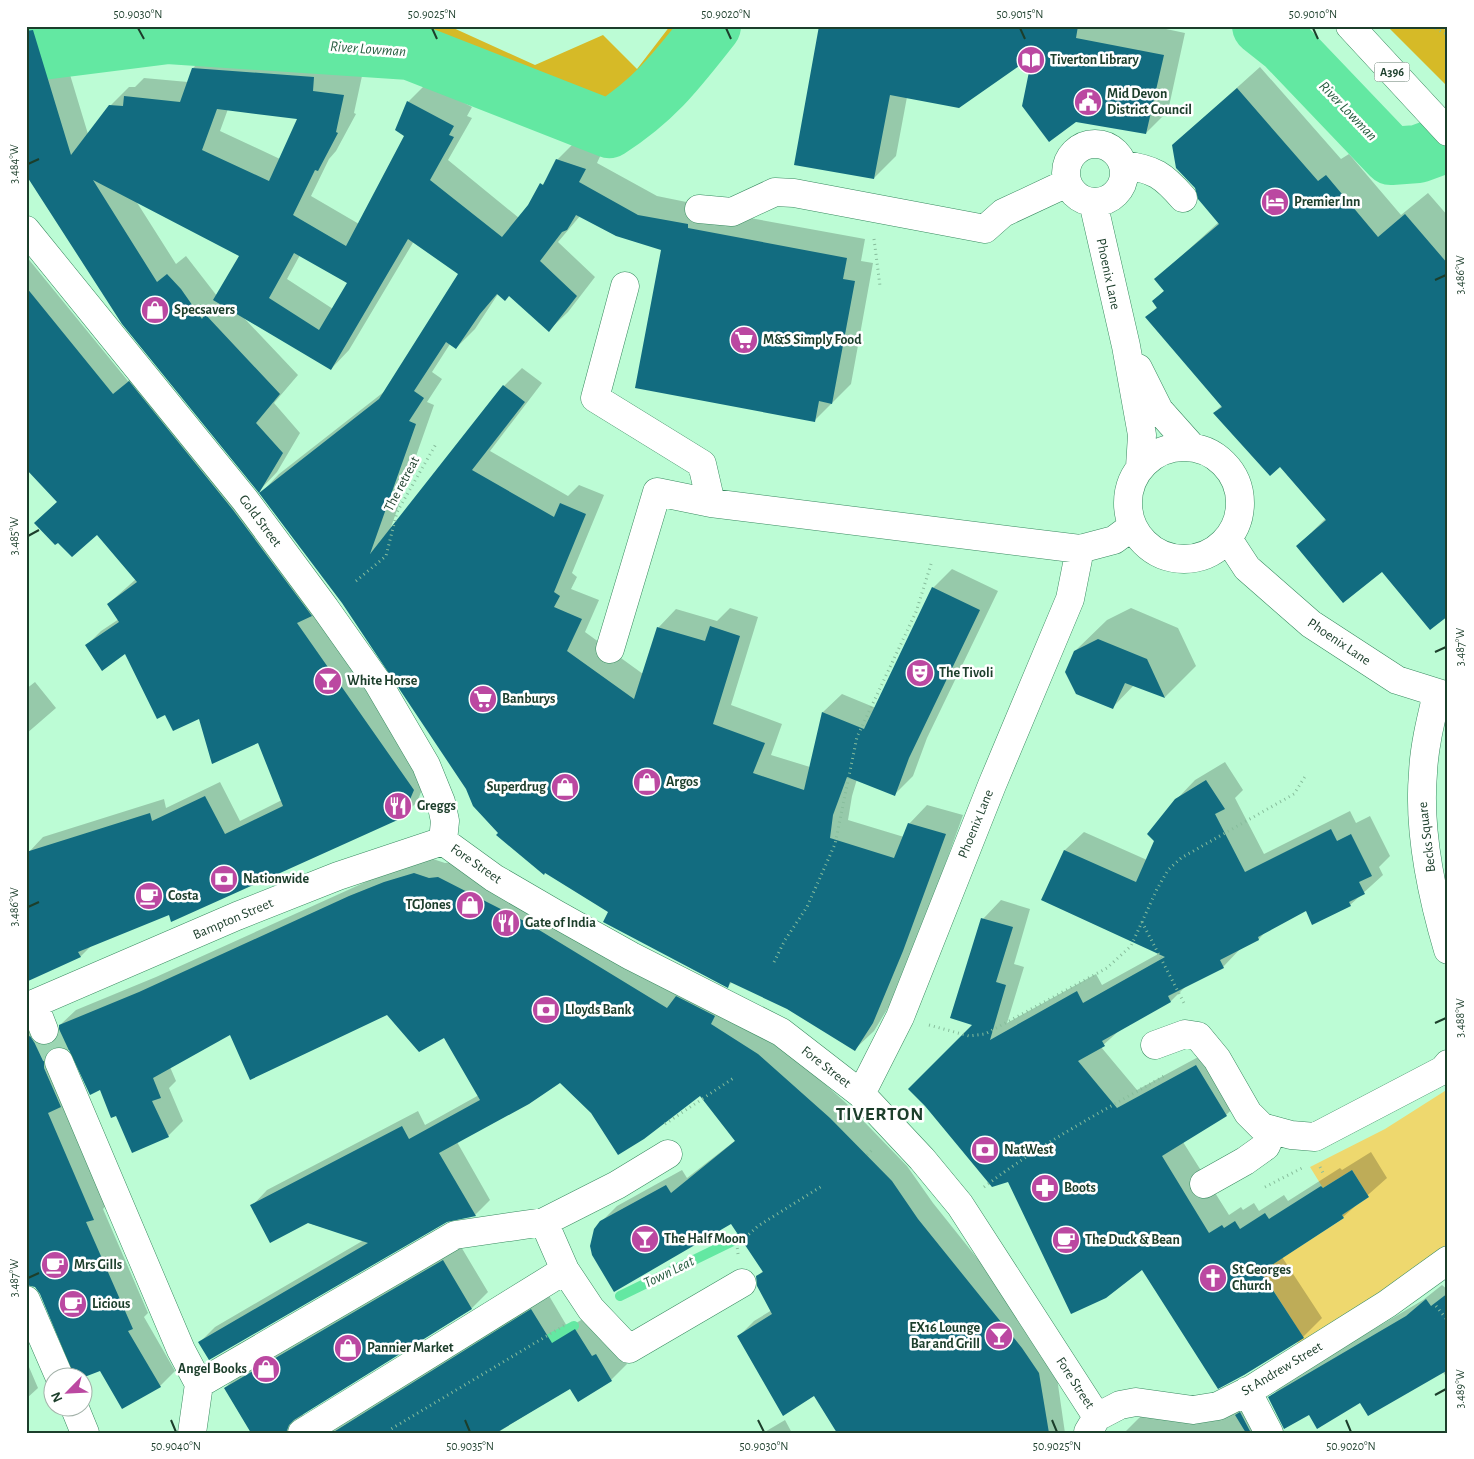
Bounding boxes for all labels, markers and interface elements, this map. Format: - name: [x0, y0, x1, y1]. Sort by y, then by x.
- text: 50.9030°N: [113, 8, 163, 20]
- text: 50.9025°N: [408, 8, 456, 20]
- text: 50.9020°N: [701, 8, 751, 20]
- text: 50.9015°N: [997, 8, 1043, 20]
- text: 50.9010°N: [1289, 8, 1337, 20]
- water label: River Lowman: [329, 39, 407, 59]
- library icon: Tiverton Library: [1016, 45, 1046, 75]
- place label: Tiverton Library: [1050, 53, 1140, 67]
- road number: A396: [1374, 62, 1410, 82]
- water label: River Lowman: [1316, 78, 1380, 144]
- public building icon: Mid Devon District Council: [1073, 87, 1103, 117]
- place label: Mid Devon District Council: [1107, 87, 1192, 117]
- text: 3.484°W: [8, 144, 20, 184]
- hotel icon: Premier Inn: [1260, 187, 1290, 217]
- place label: Premier Inn: [1294, 195, 1360, 209]
- street label: Phoenix Lane: [1094, 237, 1122, 311]
- text: 3.486°W: [1454, 255, 1466, 295]
- shop icon: Specsavers: [140, 295, 170, 325]
- place label: Specsavers: [174, 303, 235, 317]
- supermarket icon: M&S Simply Food: [729, 325, 759, 355]
- place label: M&S Simply Food: [763, 333, 862, 347]
- street label: The retreat: [382, 454, 423, 514]
- street label: Gold Street: [236, 492, 284, 550]
- text: 3.485°W: [8, 516, 20, 555]
- street label: Phoenix Lane: [1305, 616, 1373, 668]
- text: 3.487°W: [1454, 627, 1466, 666]
- theatre icon: The Tivoli: [905, 658, 935, 688]
- bar icon: White Horse: [313, 666, 343, 696]
- place label: The Tivoli: [939, 666, 993, 680]
- place label: White Horse: [347, 674, 418, 688]
- supermarket icon: Banburys: [468, 684, 498, 714]
- place label: Banburys: [502, 692, 555, 706]
- shop icon: Argos: [632, 767, 662, 797]
- shop icon: Superdrug: [550, 772, 580, 802]
- place label: Argos: [666, 775, 698, 789]
- place label: Superdrug: [486, 780, 547, 794]
- street label: Phoenix Lane: [956, 788, 996, 860]
- restaurant icon: Greggs: [383, 791, 413, 821]
- place label: Greggs: [417, 799, 456, 813]
- street label: Becks Square: [1416, 801, 1438, 873]
- street label: Fore Street: [448, 841, 504, 887]
- bank icon: Nationwide: [209, 864, 239, 894]
- place label: Nationwide: [243, 872, 309, 886]
- cafe icon: Costa: [134, 881, 164, 911]
- text: 3.486°W: [8, 887, 20, 927]
- place label: Costa: [168, 889, 199, 903]
- shop icon: TGJones: [455, 890, 485, 920]
- street label: Bampton Street: [191, 896, 276, 942]
- place label: TGJones: [405, 898, 451, 912]
- restaurant icon: Gate of India: [491, 908, 521, 938]
- place label: Gate of India: [525, 916, 596, 930]
- bank icon: Lloyds Bank: [531, 995, 561, 1025]
- text: 3.488°W: [1454, 998, 1466, 1038]
- place label: Lloyds Bank: [565, 1003, 632, 1017]
- street label: Fore Street: [799, 1043, 854, 1091]
- district label: TIVERTON: [836, 1105, 924, 1124]
- bank icon: NatWest: [970, 1135, 1000, 1165]
- place label: NatWest: [1004, 1143, 1054, 1157]
- pharmacy icon: Boots: [1030, 1173, 1060, 1203]
- place label: Boots: [1064, 1181, 1096, 1195]
- bar icon: The Half Moon: [630, 1224, 660, 1254]
- cafe icon: The Duck & Bean: [1051, 1225, 1081, 1255]
- place label: The Half Moon: [664, 1232, 746, 1246]
- place label: The Duck & Bean: [1085, 1233, 1180, 1247]
- cafe icon: Mrs Gills: [40, 1250, 70, 1280]
- water label: Town Leat: [641, 1253, 697, 1291]
- text: 3.487°W: [8, 1258, 20, 1297]
- place label: Mrs Gills: [74, 1258, 122, 1272]
- church icon: St Georges Church: [1198, 1263, 1228, 1293]
- place label: St Georges Church: [1232, 1263, 1291, 1293]
- cafe icon: Licious: [58, 1289, 88, 1319]
- place label: Licious: [92, 1297, 130, 1311]
- place label: EX16 Lounge Bar and Grill: [909, 1321, 980, 1351]
- bar icon: EX16 Lounge Bar and Grill: [984, 1321, 1014, 1351]
- shop icon: Pannier Market: [333, 1333, 363, 1363]
- street label: St Andrew Street: [1239, 1339, 1325, 1399]
- place label: Pannier Market: [367, 1341, 454, 1355]
- shop icon: Angel Books: [251, 1354, 281, 1384]
- street label: Fore Street: [1053, 1355, 1097, 1412]
- place label: Angel Books: [178, 1362, 247, 1376]
- north arrow: [42, 1366, 92, 1416]
- text: 3.489°W: [1454, 1369, 1466, 1409]
- text: N: [49, 1390, 65, 1404]
- text: 50.9040°N: [151, 1440, 201, 1452]
- text: 50.9035°N: [446, 1440, 494, 1452]
- text: 50.9030°N: [739, 1440, 789, 1452]
- text: 50.9025°N: [1033, 1440, 1081, 1452]
- text: 50.9020°N: [1326, 1440, 1376, 1452]

